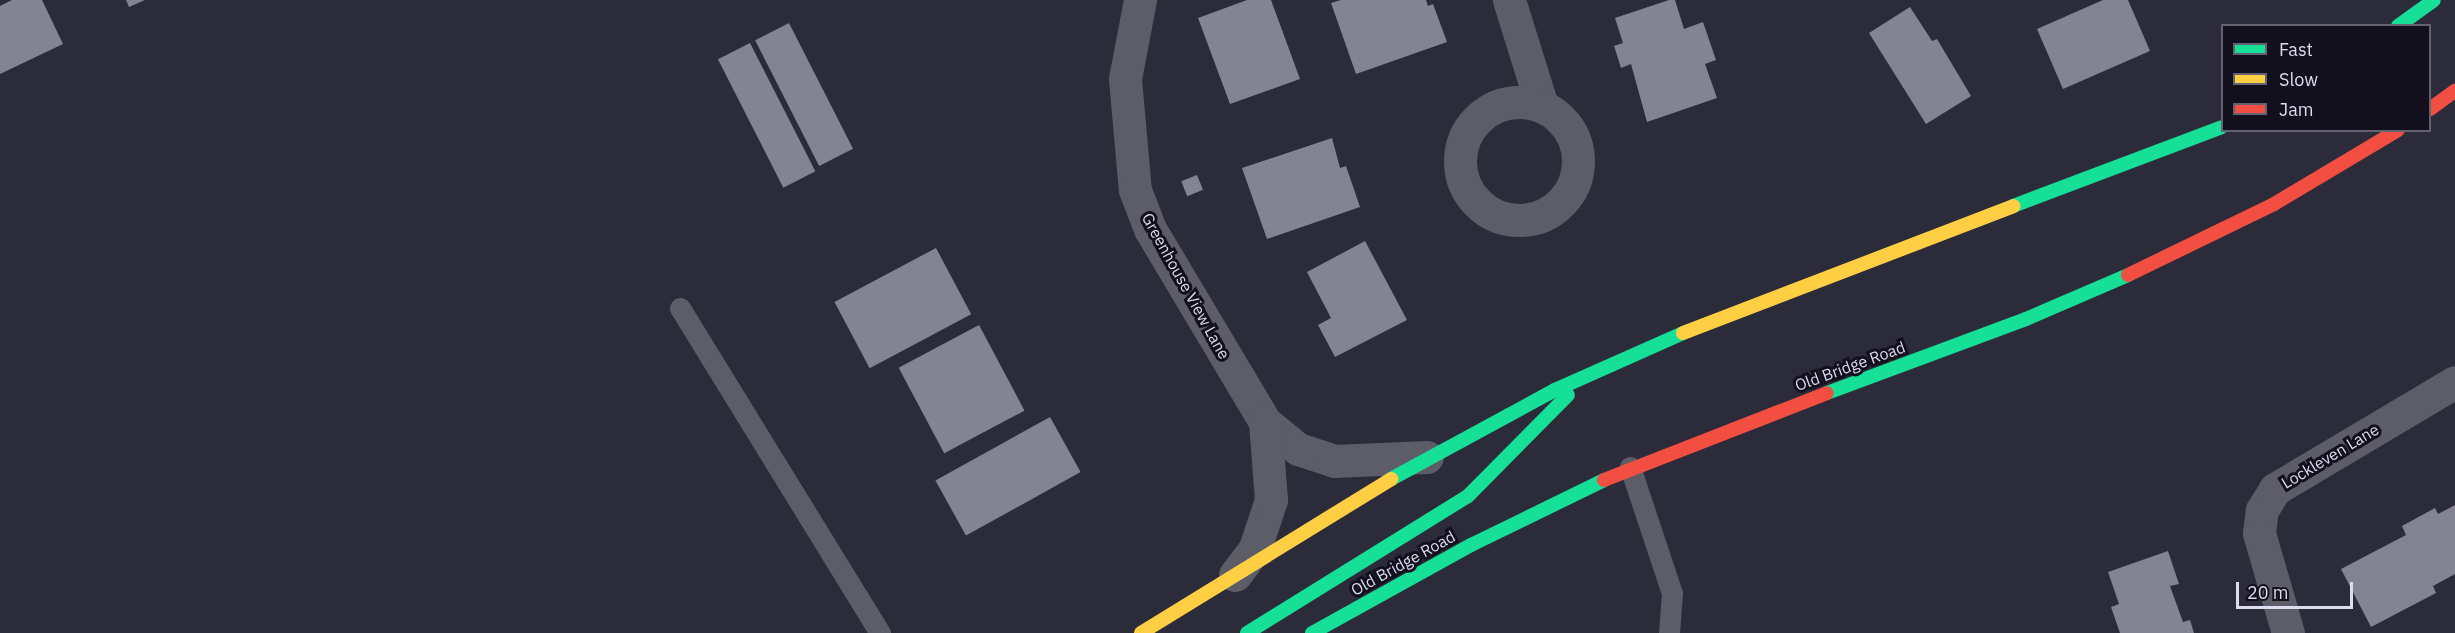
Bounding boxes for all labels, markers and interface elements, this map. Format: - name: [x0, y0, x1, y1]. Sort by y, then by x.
- legend: [2221, 24, 2431, 132]
- text: Fast: [2279, 38, 2313, 61]
- text: Slow: [2279, 68, 2318, 91]
- text: Jam: [2279, 98, 2314, 121]
- street label: Greenhouse View Lane: [1138, 210, 1234, 362]
- street label: Old Bridge Road: [1792, 337, 1908, 395]
- street label: Lockleven Lane: [2278, 419, 2382, 493]
- street label: Old Bridge Road: [1348, 526, 1458, 600]
- scale bar: [2239, 570, 2356, 608]
- text: 20 m: [2247, 581, 2289, 604]

